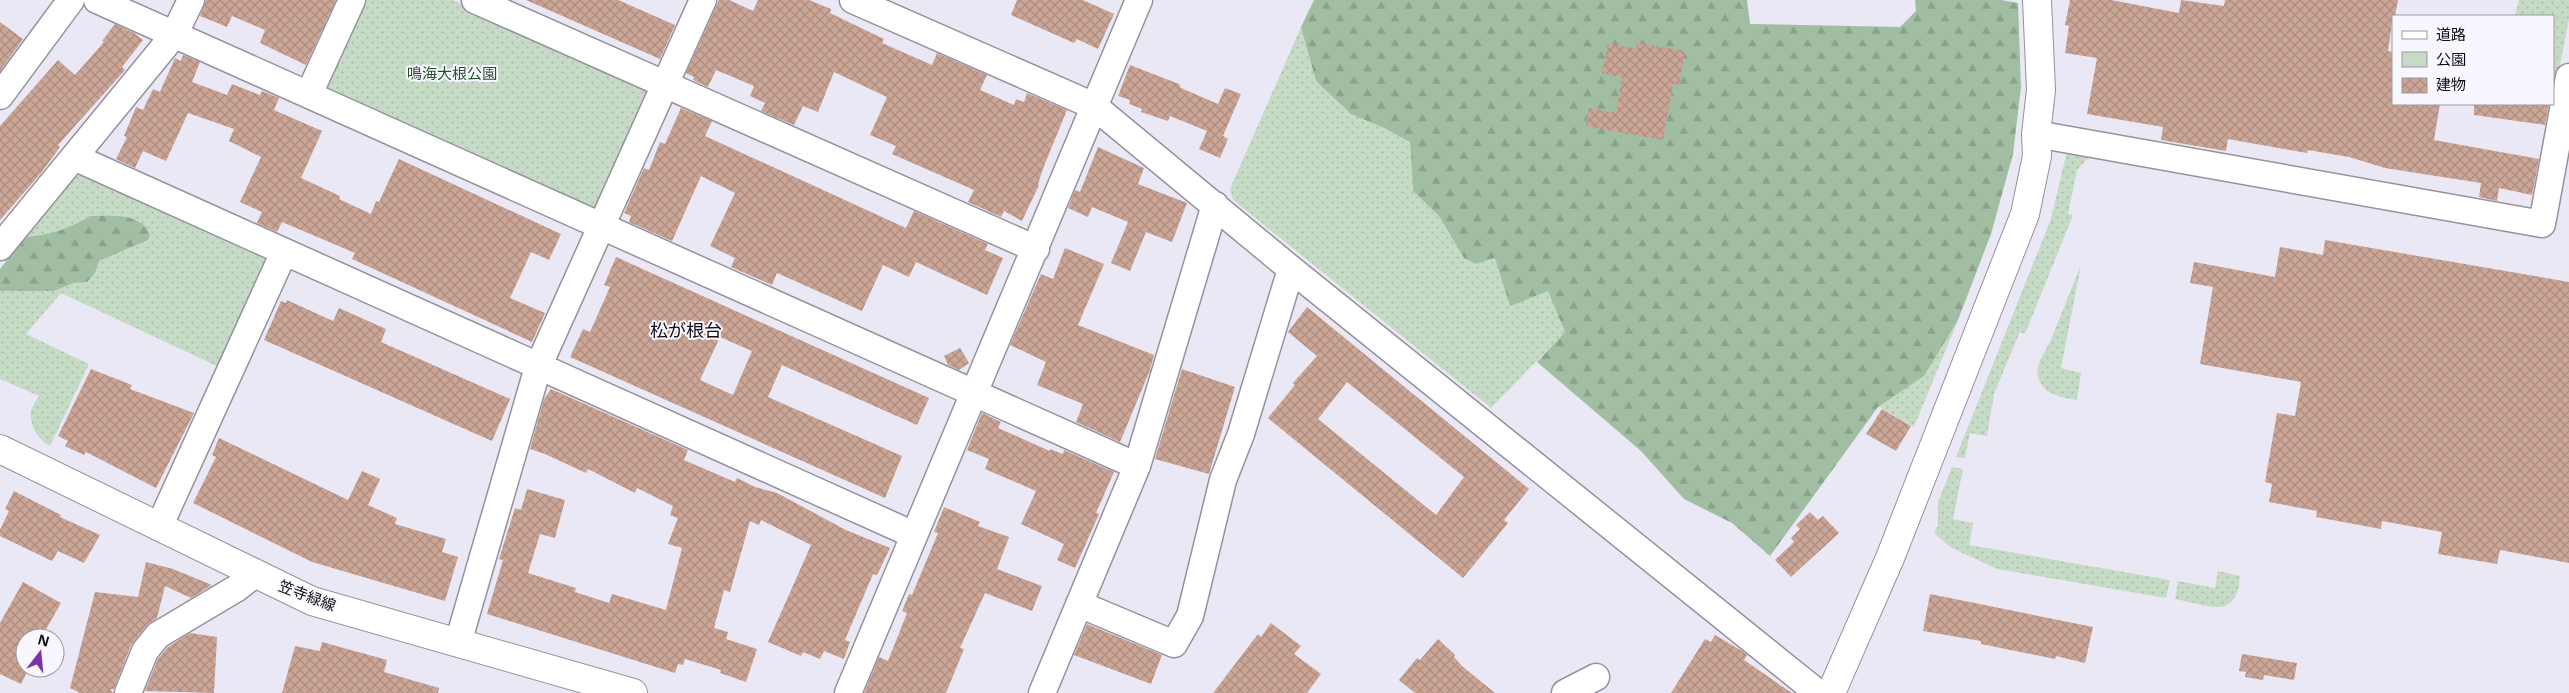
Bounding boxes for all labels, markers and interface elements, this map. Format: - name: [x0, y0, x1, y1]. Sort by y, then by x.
- legend: [2392, 15, 2554, 105]
- text: 道路: [2436, 24, 2466, 44]
- text: 公園: [2436, 49, 2466, 69]
- park label: 鳴海大根公園: [407, 63, 497, 83]
- text: 建物: [2436, 74, 2466, 94]
- district label: 松が根台: [650, 318, 722, 342]
- street label: 笠寺緑線: [276, 575, 339, 615]
- north arrow: [15, 628, 65, 678]
- text: N: [36, 629, 52, 651]

